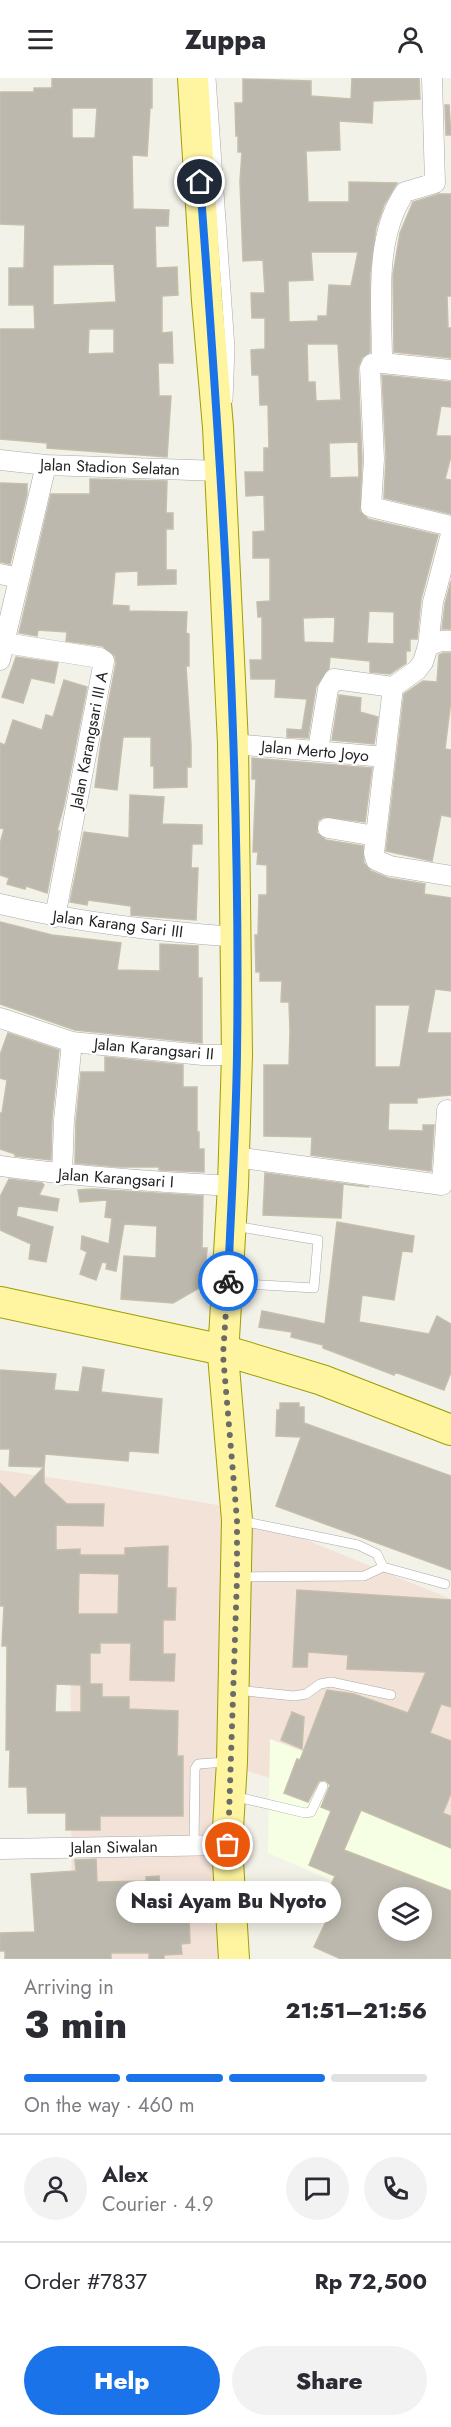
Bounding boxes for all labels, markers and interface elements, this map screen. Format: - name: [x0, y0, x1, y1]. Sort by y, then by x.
- text: Zuppa: [185, 20, 266, 59]
- icon: menu: [24, 23, 57, 56]
- icon: person: [394, 23, 427, 56]
- pin: [174, 156, 225, 207]
- icon: home: [183, 165, 216, 198]
- street label: Jalan Stadion Selatan: [38, 453, 180, 481]
- street label: Jalan Karangsari III A: [64, 669, 114, 813]
- street label: Jalan Merto Joyo: [258, 735, 370, 767]
- street label: Jalan Karang Sari III: [50, 904, 184, 943]
- street label: Jalan Karangsari II: [91, 1032, 215, 1066]
- street label: Jalan Karangsari I: [55, 1162, 175, 1194]
- courier: [198, 1251, 258, 1311]
- icon: bike: [212, 1265, 245, 1298]
- pin: [202, 1819, 253, 1870]
- icon: bag: [211, 1828, 244, 1861]
- street label: Jalan Siwalan: [68, 1835, 158, 1859]
- callout: Nasi Ayam Bu Nyoto: [116, 1881, 340, 1923]
- text: Nasi Ayam Bu Nyoto: [130, 1887, 327, 1916]
- map controls: [378, 1887, 432, 1941]
- button: layers: [378, 1887, 432, 1941]
- text: Arriving in: [24, 1973, 114, 2002]
- text: 21:51–21:56: [285, 1994, 427, 2026]
- text: 3 min: [24, 1996, 127, 2053]
- text: On the way · 460 m: [24, 2091, 195, 2120]
- button: person: [24, 2157, 87, 2220]
- button: chat: [286, 2157, 349, 2220]
- button: phone: [364, 2157, 427, 2220]
- text: Alex: [102, 2158, 148, 2190]
- text: Courier · 4.9: [102, 2190, 214, 2219]
- text: Order #7837: [24, 2265, 147, 2297]
- text: Rp 72,500: [314, 2265, 427, 2297]
- button: Help: [24, 2346, 220, 2415]
- button: Share: [232, 2346, 427, 2415]

